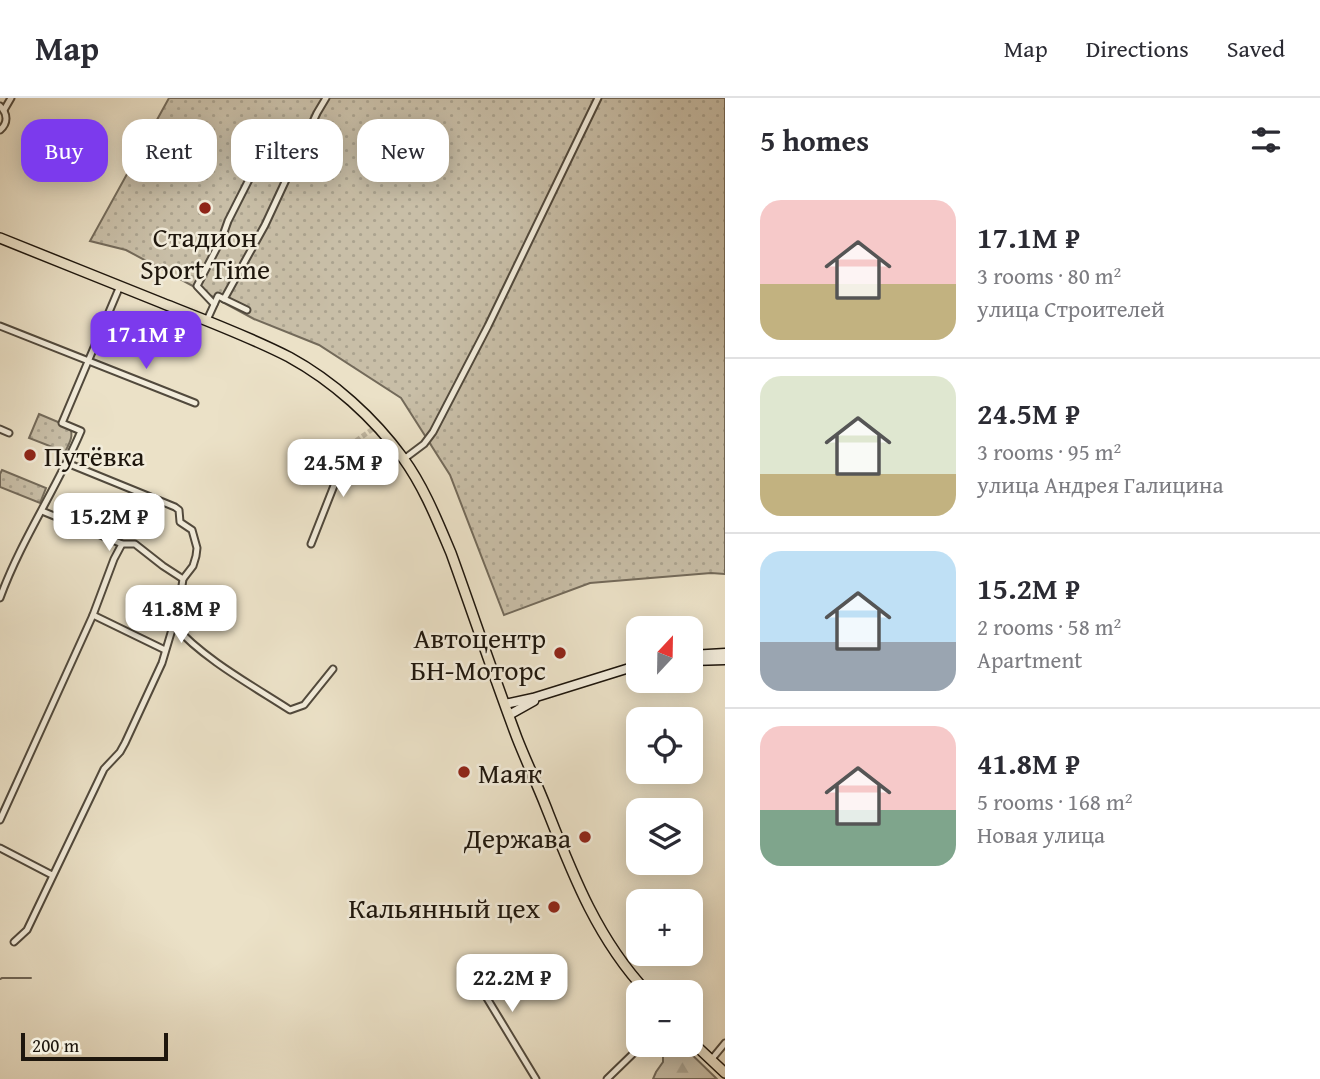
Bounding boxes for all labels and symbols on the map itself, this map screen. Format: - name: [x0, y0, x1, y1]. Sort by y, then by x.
- marker: Стадион Sport Time: [197, 200, 213, 216]
- place label: Стадион Sport Time: [140, 216, 270, 289]
- pin: 17.1M ₽: [81, 312, 211, 371]
- place label: Путёвка: [44, 435, 145, 476]
- pin: 24.5M ₽: [278, 440, 408, 499]
- marker: Путёвка: [22, 447, 38, 463]
- pin: 15.2M ₽: [44, 494, 174, 553]
- pin: 41.8M ₽: [116, 586, 246, 645]
- north arrow: [626, 616, 704, 693]
- place label: Автоцентр БН-Моторс: [410, 617, 546, 690]
- marker: Автоцентр БН-Моторс: [552, 645, 568, 661]
- place label: Маяк: [478, 752, 542, 793]
- marker: Маяк: [456, 764, 472, 780]
- place label: Держава: [463, 817, 572, 858]
- marker: Держава: [577, 829, 593, 845]
- place label: Кальянный цех: [348, 887, 541, 928]
- marker: Кальянный цех: [546, 899, 562, 915]
- pin: 22.2M ₽: [447, 954, 577, 1014]
- scale bar: [21, 1030, 168, 1062]

